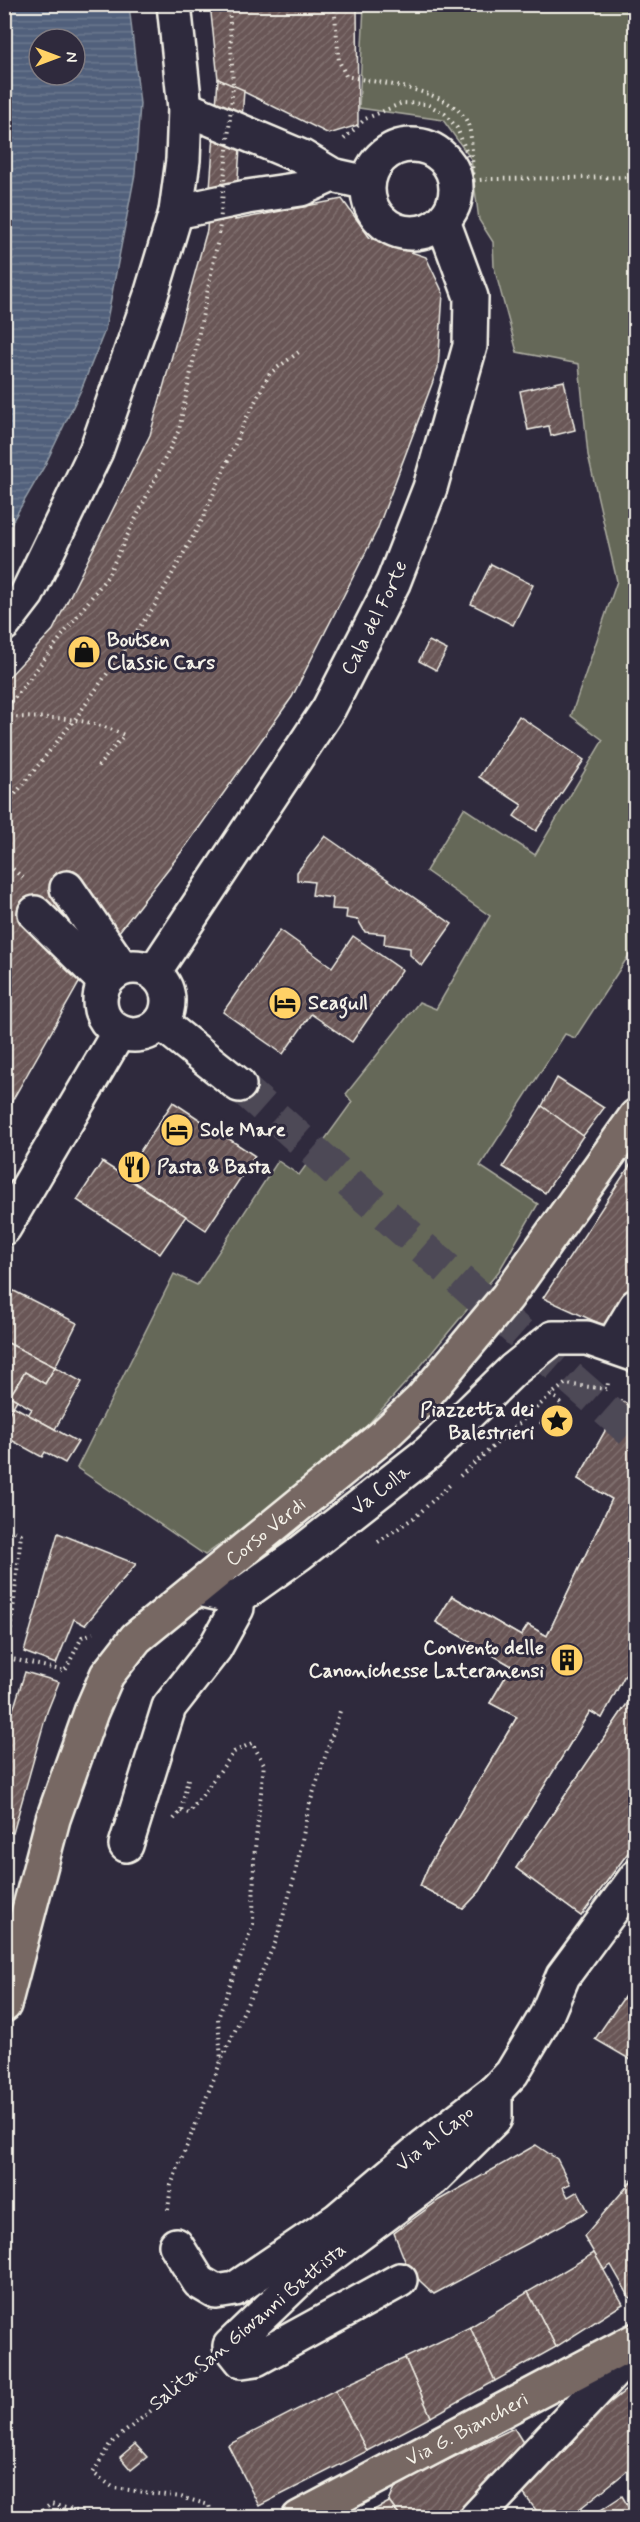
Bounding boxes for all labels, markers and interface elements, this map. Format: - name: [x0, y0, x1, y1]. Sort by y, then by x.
- north arrow: [27, 27, 87, 87]
- text: N: [60, 52, 81, 62]
- street label: Cala del Forte: [335, 556, 414, 680]
- place label: Boutsen Classic Cars: [107, 627, 215, 677]
- shop icon: Boutsen Classic Cars: [66, 634, 102, 670]
- hotel icon: Seagull: [267, 985, 303, 1021]
- place label: Seagull: [308, 990, 368, 1019]
- hotel icon: Sole Mare: [159, 1112, 195, 1148]
- place label: Sole Mare: [200, 1117, 286, 1144]
- restaurant icon: Pasta & Basta: [116, 1149, 152, 1185]
- place label: Pasta & Basta: [157, 1154, 271, 1181]
- place label: Piazzetta dei Balestrieri: [420, 1397, 534, 1447]
- place icon: Piazzetta dei Balestrieri: [539, 1403, 575, 1439]
- street label: Va Colla: [345, 1457, 417, 1522]
- street label: Corso Verdi: [220, 1491, 312, 1573]
- place label: Convento delle Canonichesse Lateranensi: [308, 1635, 544, 1685]
- building icon: Convento delle Canonichesse Lateranensi: [549, 1642, 585, 1678]
- street label: Via al Capo: [390, 2099, 479, 2178]
- street label: Salita San Giovanni Battista: [144, 2237, 352, 2417]
- street label: Via G. Biancheri: [401, 2386, 533, 2473]

